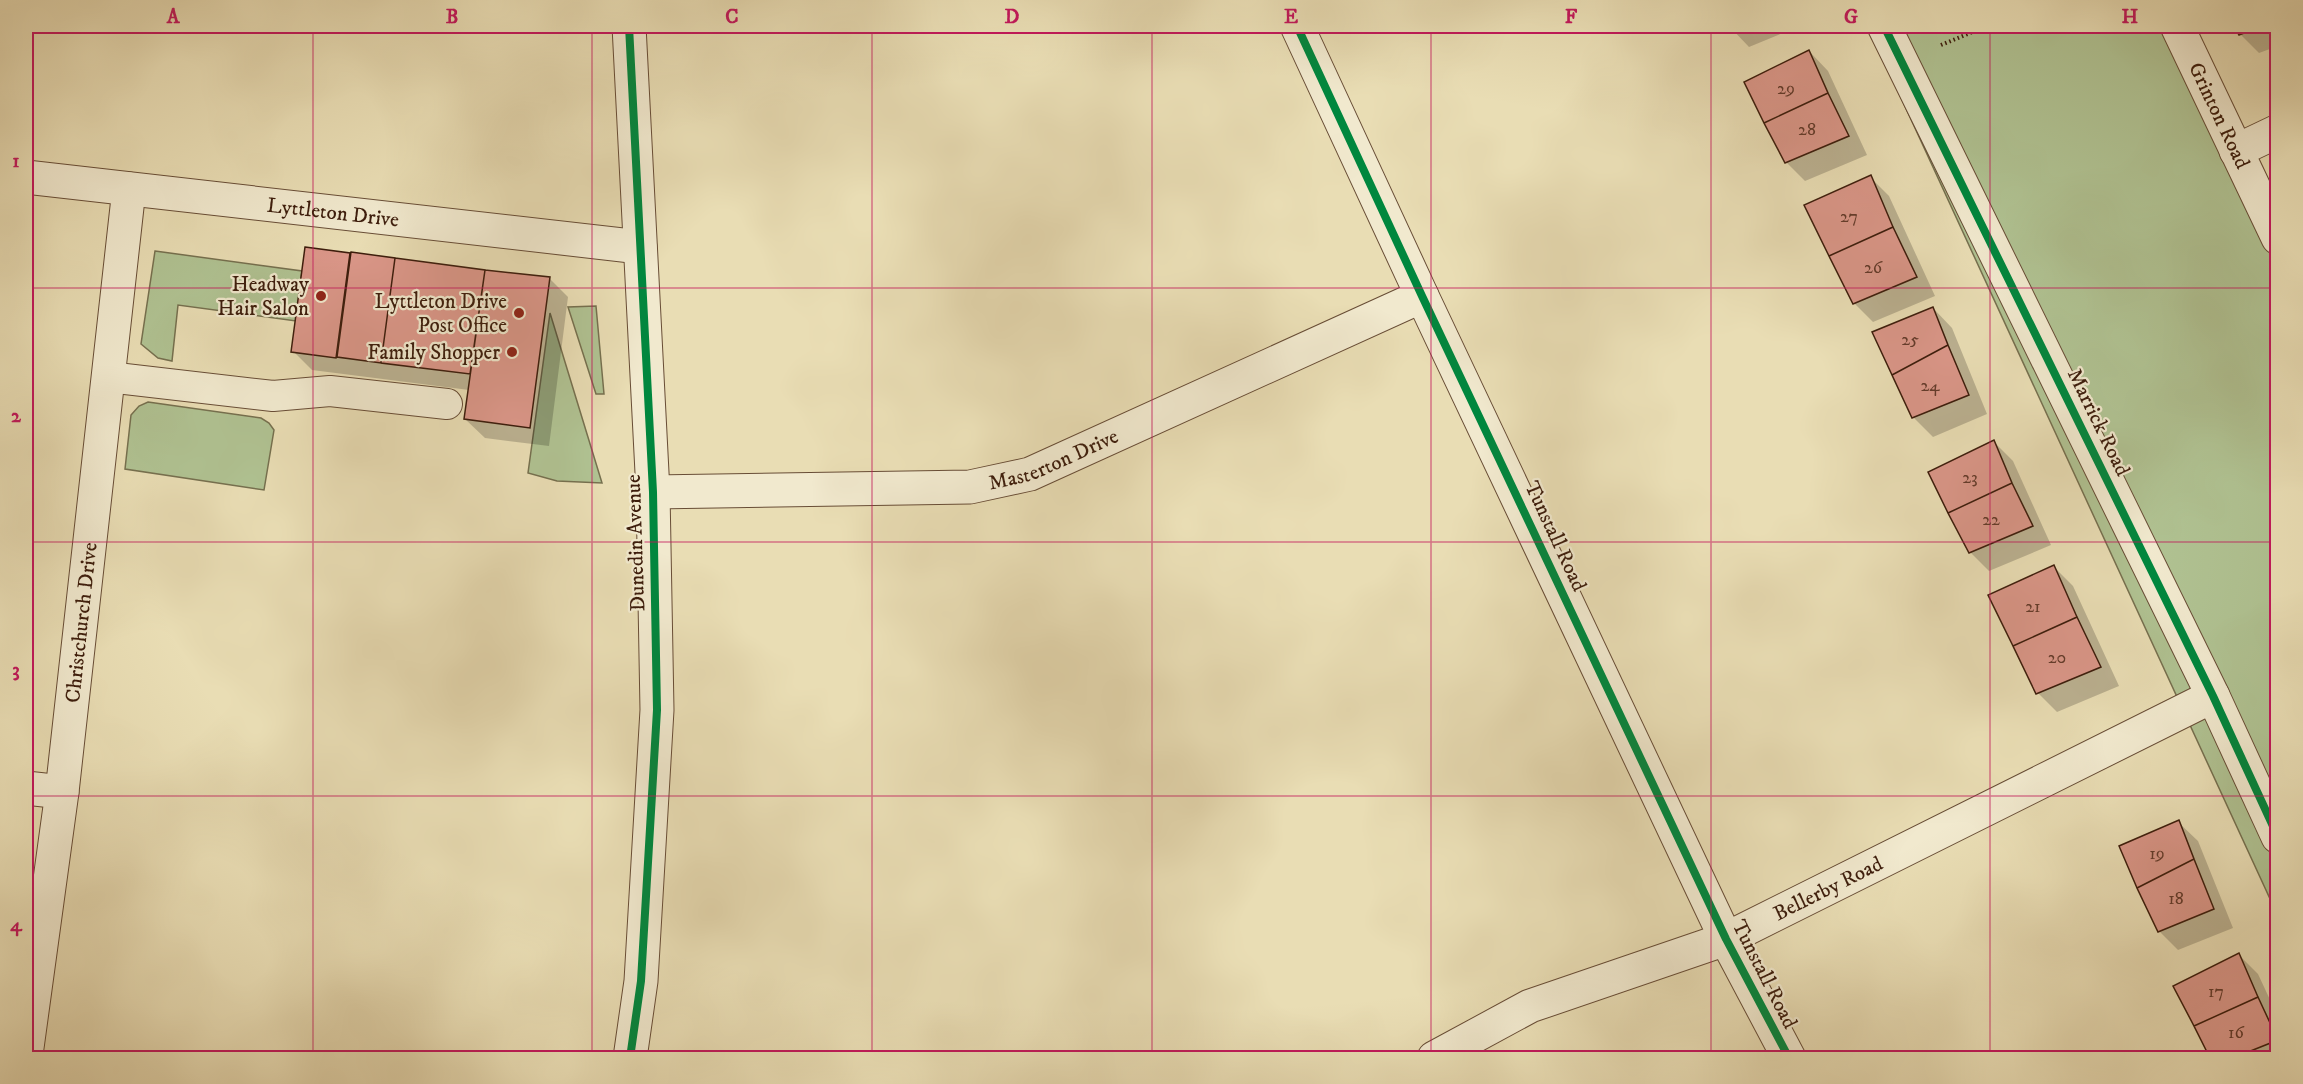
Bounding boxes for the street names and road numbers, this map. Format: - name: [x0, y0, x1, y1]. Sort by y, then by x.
- street label: Grinton Road: [2182, 58, 2255, 174]
- street label: Lyttleton Drive: [266, 193, 401, 233]
- street label: Marrick Road: [2061, 364, 2136, 481]
- street label: Masterton Drive: [986, 424, 1123, 497]
- street label: Dunedin Avenue: [621, 474, 651, 612]
- street label: Tunstall Road: [1518, 477, 1592, 596]
- street label: Christchurch Drive: [60, 541, 104, 704]
- street label: Bellerby Road: [1769, 851, 1888, 927]
- street label: Tunstall Road: [1726, 916, 1803, 1034]

